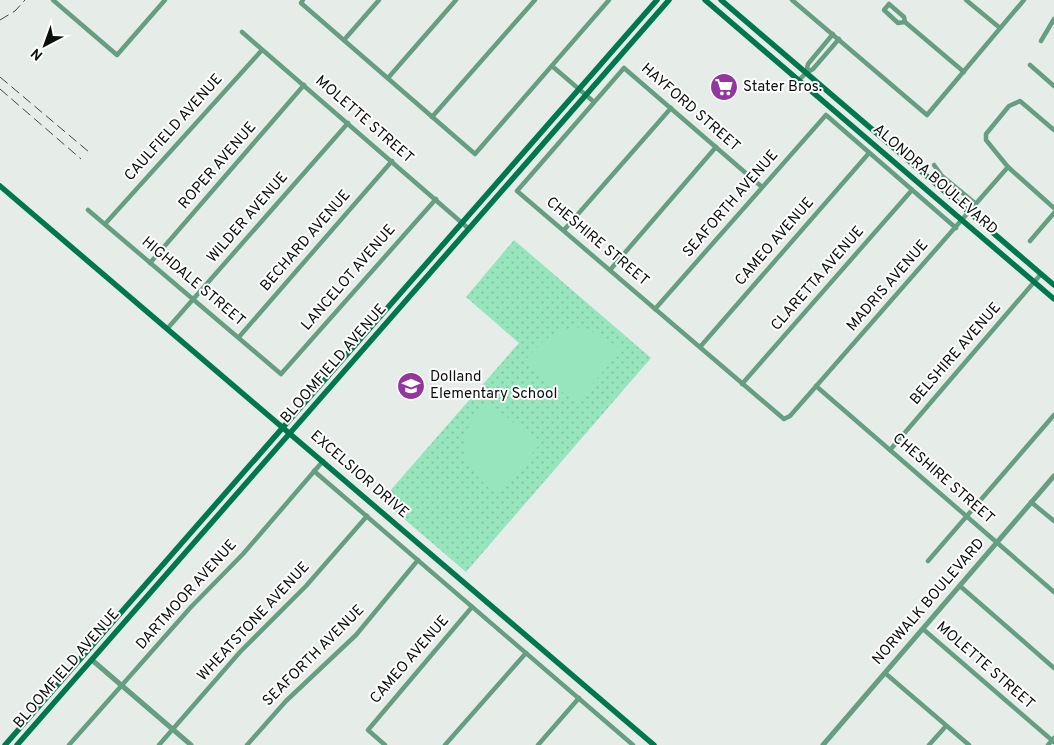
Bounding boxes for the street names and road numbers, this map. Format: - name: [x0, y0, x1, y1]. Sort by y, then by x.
- street label: HAYFORD STREET: [636, 60, 744, 156]
- street label: CAULFIELD AVENUE: [121, 70, 227, 186]
- street label: MOLETTE STREET: [311, 72, 417, 168]
- street label: ROPER AVENUE: [175, 119, 261, 213]
- street label: ALONDRA BOULEVARD: [869, 121, 1001, 239]
- street label: SEAFORTH AVENUE: [679, 146, 783, 262]
- street label: WILDER AVENUE: [203, 169, 293, 267]
- street label: BECHARD AVENUE: [257, 186, 355, 296]
- street label: CHESHIRE STREET: [542, 193, 652, 291]
- street label: CAMEO AVENUE: [731, 194, 819, 290]
- street label: LANCELOT AVENUE: [298, 221, 400, 335]
- street label: CLARETTA AVENUE: [767, 223, 869, 335]
- street label: HIGHDALE STREET: [137, 233, 249, 331]
- street label: MADRIS AVENUE: [843, 236, 933, 336]
- street label: BELSHIRE AVENUE: [906, 299, 1006, 409]
- street label: BLOOMFIELD AVENUE: [277, 300, 391, 428]
- street label: EXCELSIOR DRIVE: [306, 427, 412, 523]
- street label: CHESHIRE STREET: [888, 430, 998, 528]
- street label: NORWALK BOULEVARD: [869, 535, 989, 669]
- street label: DARTMOOR AVENUE: [133, 536, 241, 654]
- street label: WHEATSTONE AVENUE: [194, 558, 314, 686]
- street label: SEAFORTH AVENUE: [259, 601, 369, 711]
- street label: BLOOMFIELD AVENUE: [10, 605, 124, 733]
- street label: CAMEO AVENUE: [366, 612, 454, 708]
- street label: MOLETTE STREET: [932, 618, 1038, 714]

